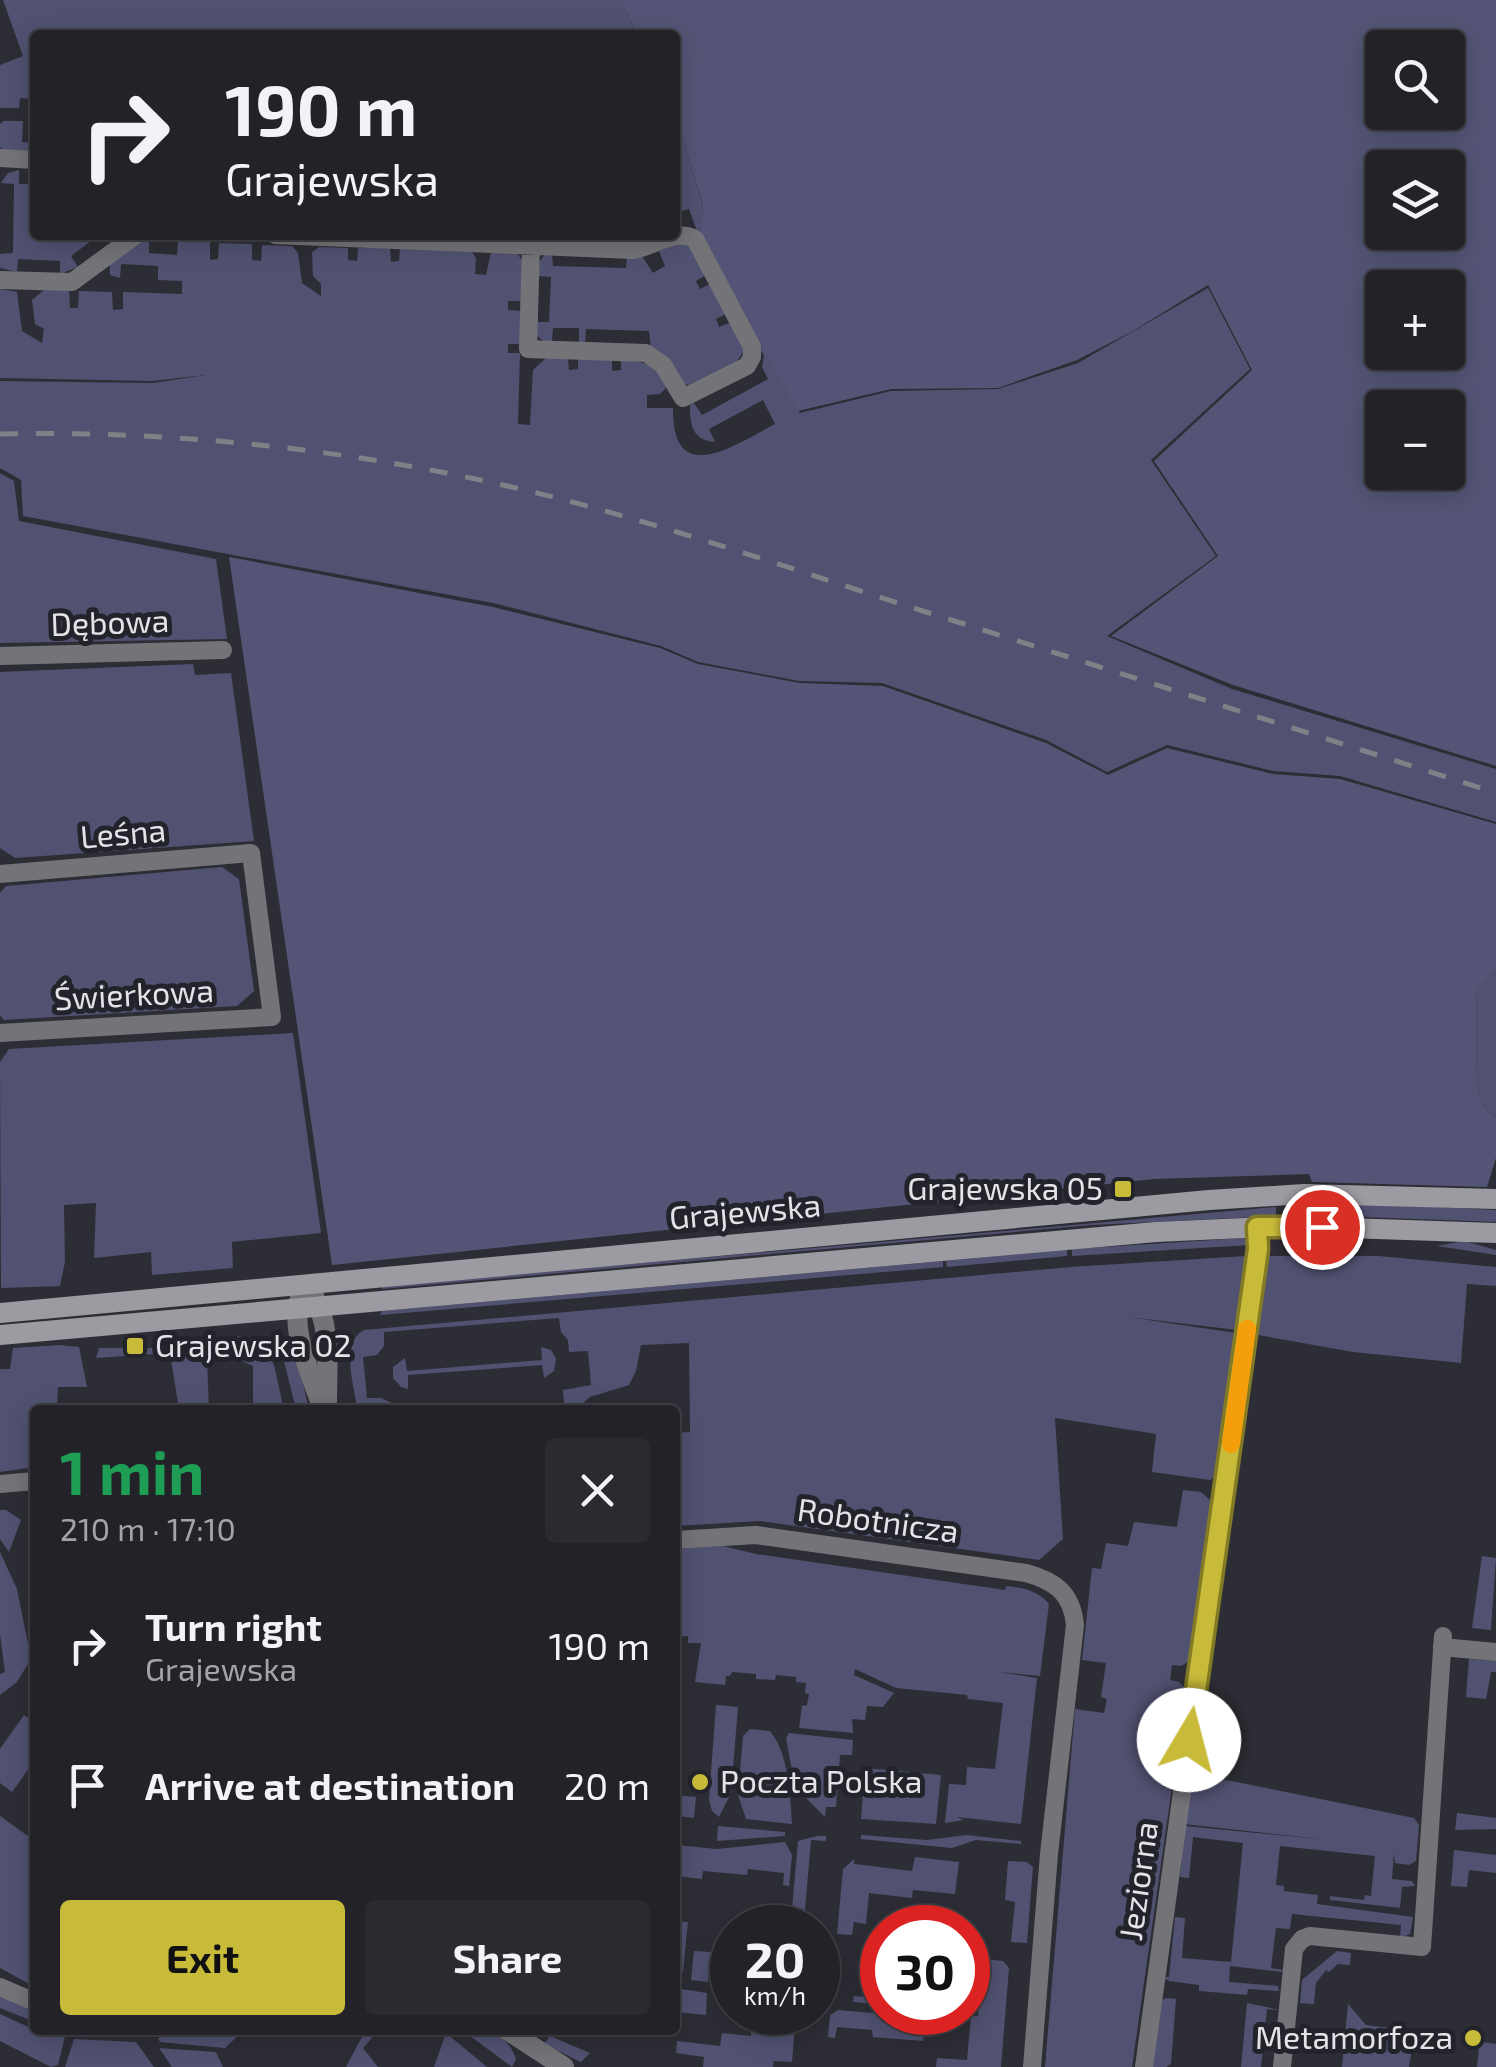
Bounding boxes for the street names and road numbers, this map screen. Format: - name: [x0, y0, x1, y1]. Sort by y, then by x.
- street label: Dębowa: [50, 600, 170, 642]
- street label: Leśna: [78, 809, 167, 855]
- street label: Świerkowa: [53, 970, 215, 1016]
- street label: Grajewska: [667, 1184, 822, 1237]
- street label: Robotnicza: [795, 1489, 961, 1549]
- street label: Jeziorna: [1110, 1819, 1164, 1943]

